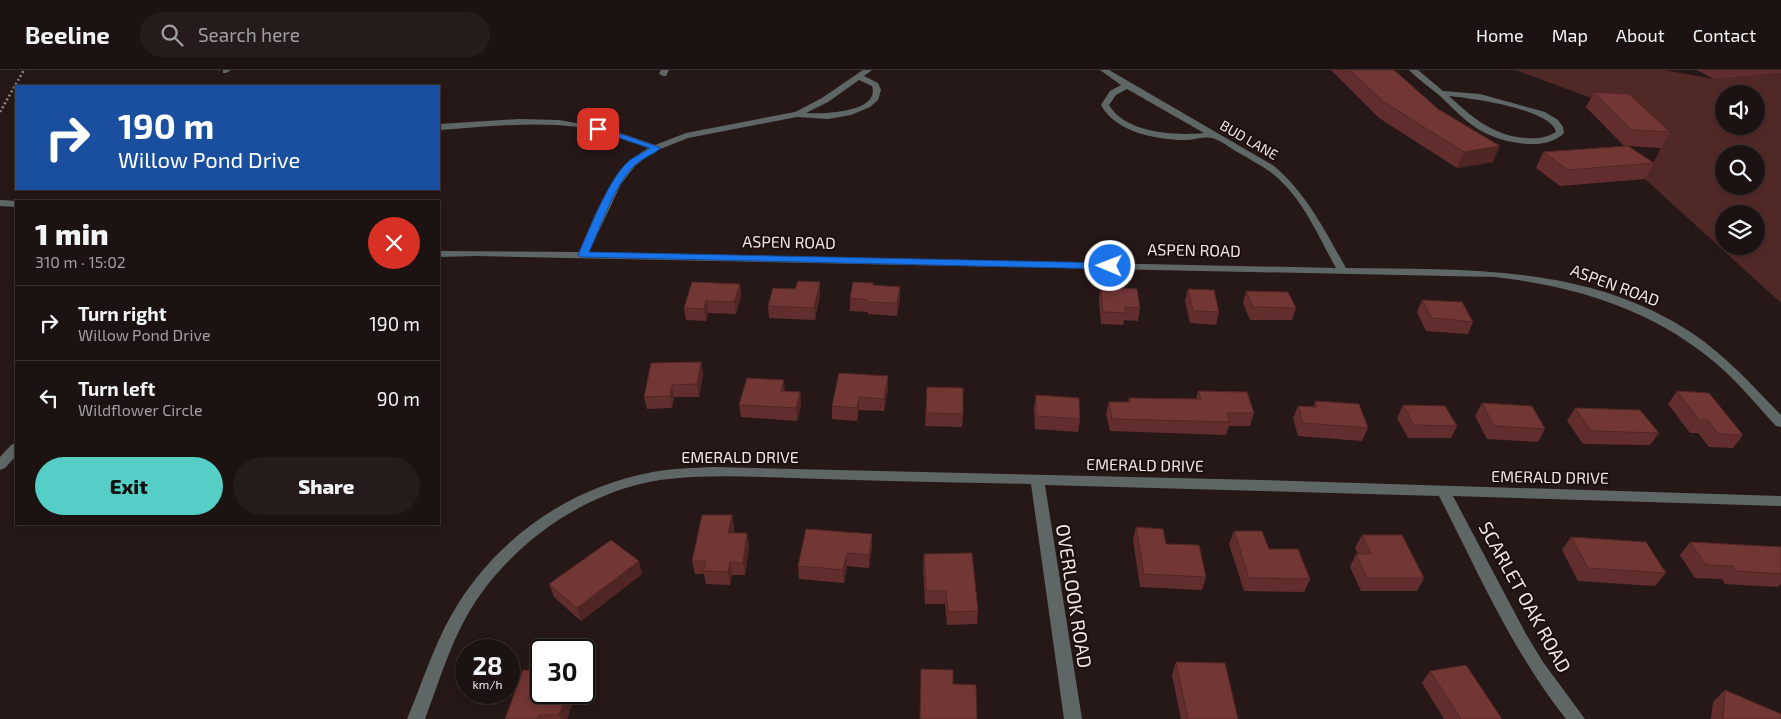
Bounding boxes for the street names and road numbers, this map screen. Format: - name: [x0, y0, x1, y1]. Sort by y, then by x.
- street label: BUD LANE: [1217, 116, 1281, 163]
- street label: ASPEN ROAD: [742, 231, 836, 252]
- street label: ASPEN ROAD: [1147, 239, 1241, 260]
- street label: ASPEN ROAD: [1568, 260, 1662, 309]
- street label: EMERALD DRIVE: [681, 447, 799, 466]
- street label: EMERALD DRIVE: [1086, 454, 1204, 475]
- street label: EMERALD DRIVE: [1491, 466, 1609, 487]
- street label: SCARLET OAK ROAD: [1474, 517, 1576, 676]
- street label: OVERLOOK ROAD: [1052, 522, 1097, 670]

